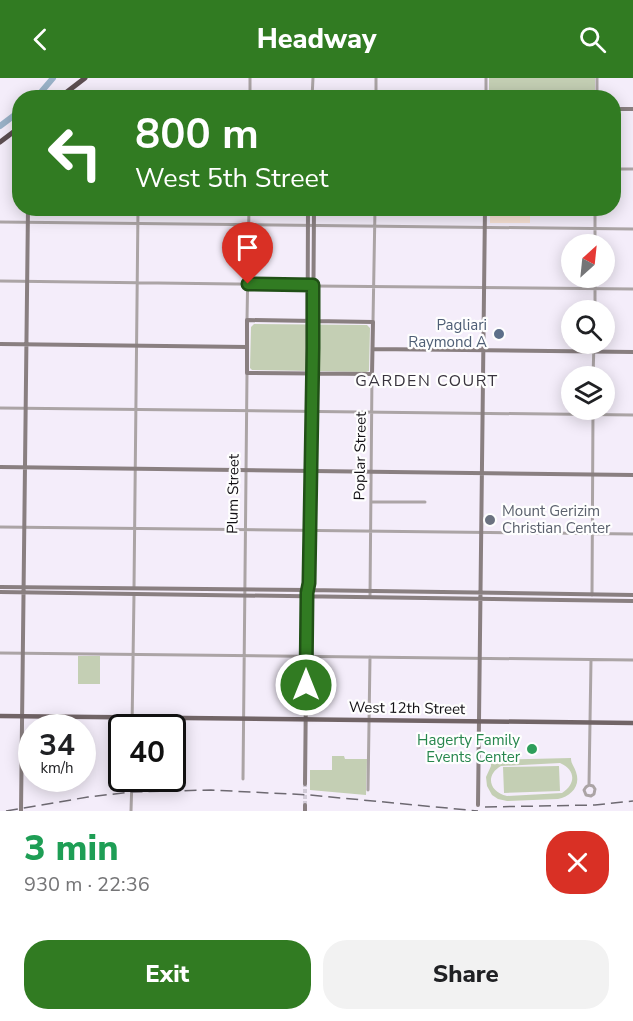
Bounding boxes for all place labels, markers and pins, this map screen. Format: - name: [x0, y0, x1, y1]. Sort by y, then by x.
- pin: [222, 222, 273, 284]
- place label: Pagliari Raymond A: [408, 315, 487, 352]
- marker: Pagliari Raymond A: [492, 327, 506, 341]
- place label: Mount Gerizim Christian Center: [502, 501, 611, 538]
- marker: Mount Gerizim Christian Center: [483, 513, 497, 527]
- place label: Hagerty Family Events Center: [417, 730, 521, 767]
- marker: Hagerty Family Events Center: [525, 742, 539, 756]

